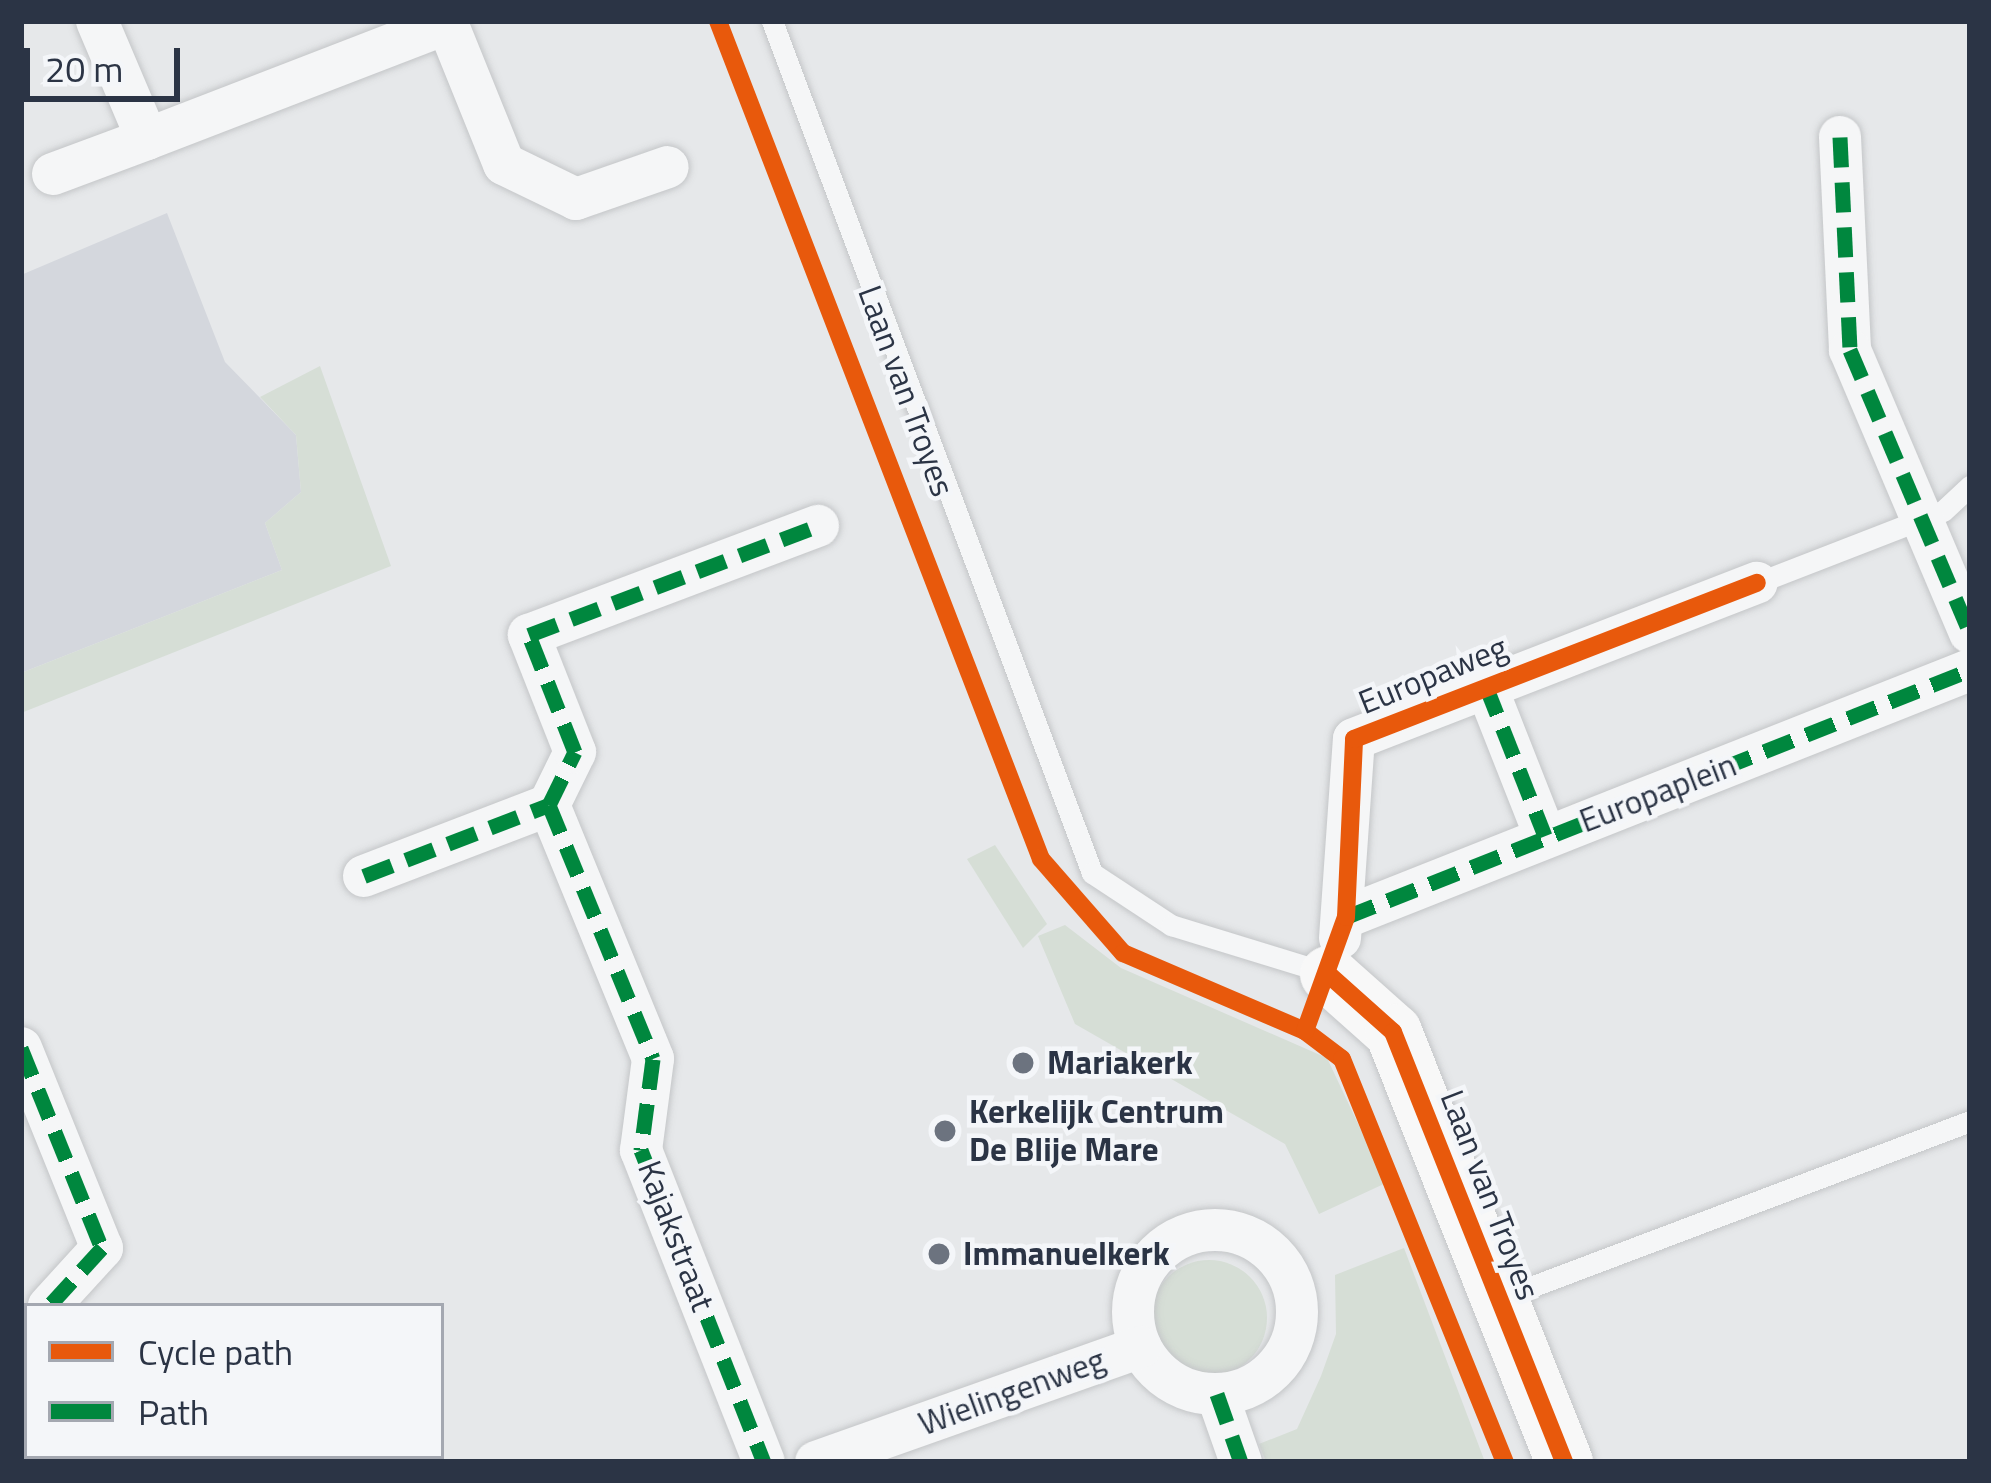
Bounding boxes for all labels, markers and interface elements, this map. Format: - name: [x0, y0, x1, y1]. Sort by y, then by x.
- scale bar: [30, 24, 186, 98]
- text: 20 m: [45, 41, 123, 96]
- street label: Laan van Troyes: [850, 280, 962, 502]
- street label: Europaweg: [1353, 627, 1513, 723]
- street label: Europaplein: [1574, 745, 1742, 841]
- place label: Mariakerk: [1047, 1043, 1193, 1083]
- marker: Mariakerk: [1010, 1050, 1036, 1076]
- street label: Laan van Troyes: [1432, 1085, 1548, 1305]
- place label: Kerkelijk Centrum De Blije Mare: [969, 1092, 1224, 1170]
- marker: Kerkelijk Centrum De Blije Mare: [932, 1118, 958, 1144]
- street label: Kajakstraat: [629, 1155, 723, 1317]
- place label: Immanuelkerk: [963, 1234, 1170, 1274]
- marker: Immanuelkerk: [926, 1241, 952, 1267]
- legend: [24, 1303, 444, 1459]
- text: Cycle path: [138, 1324, 293, 1379]
- street label: Wielingenweg: [913, 1340, 1111, 1444]
- text: Path: [138, 1384, 209, 1439]

